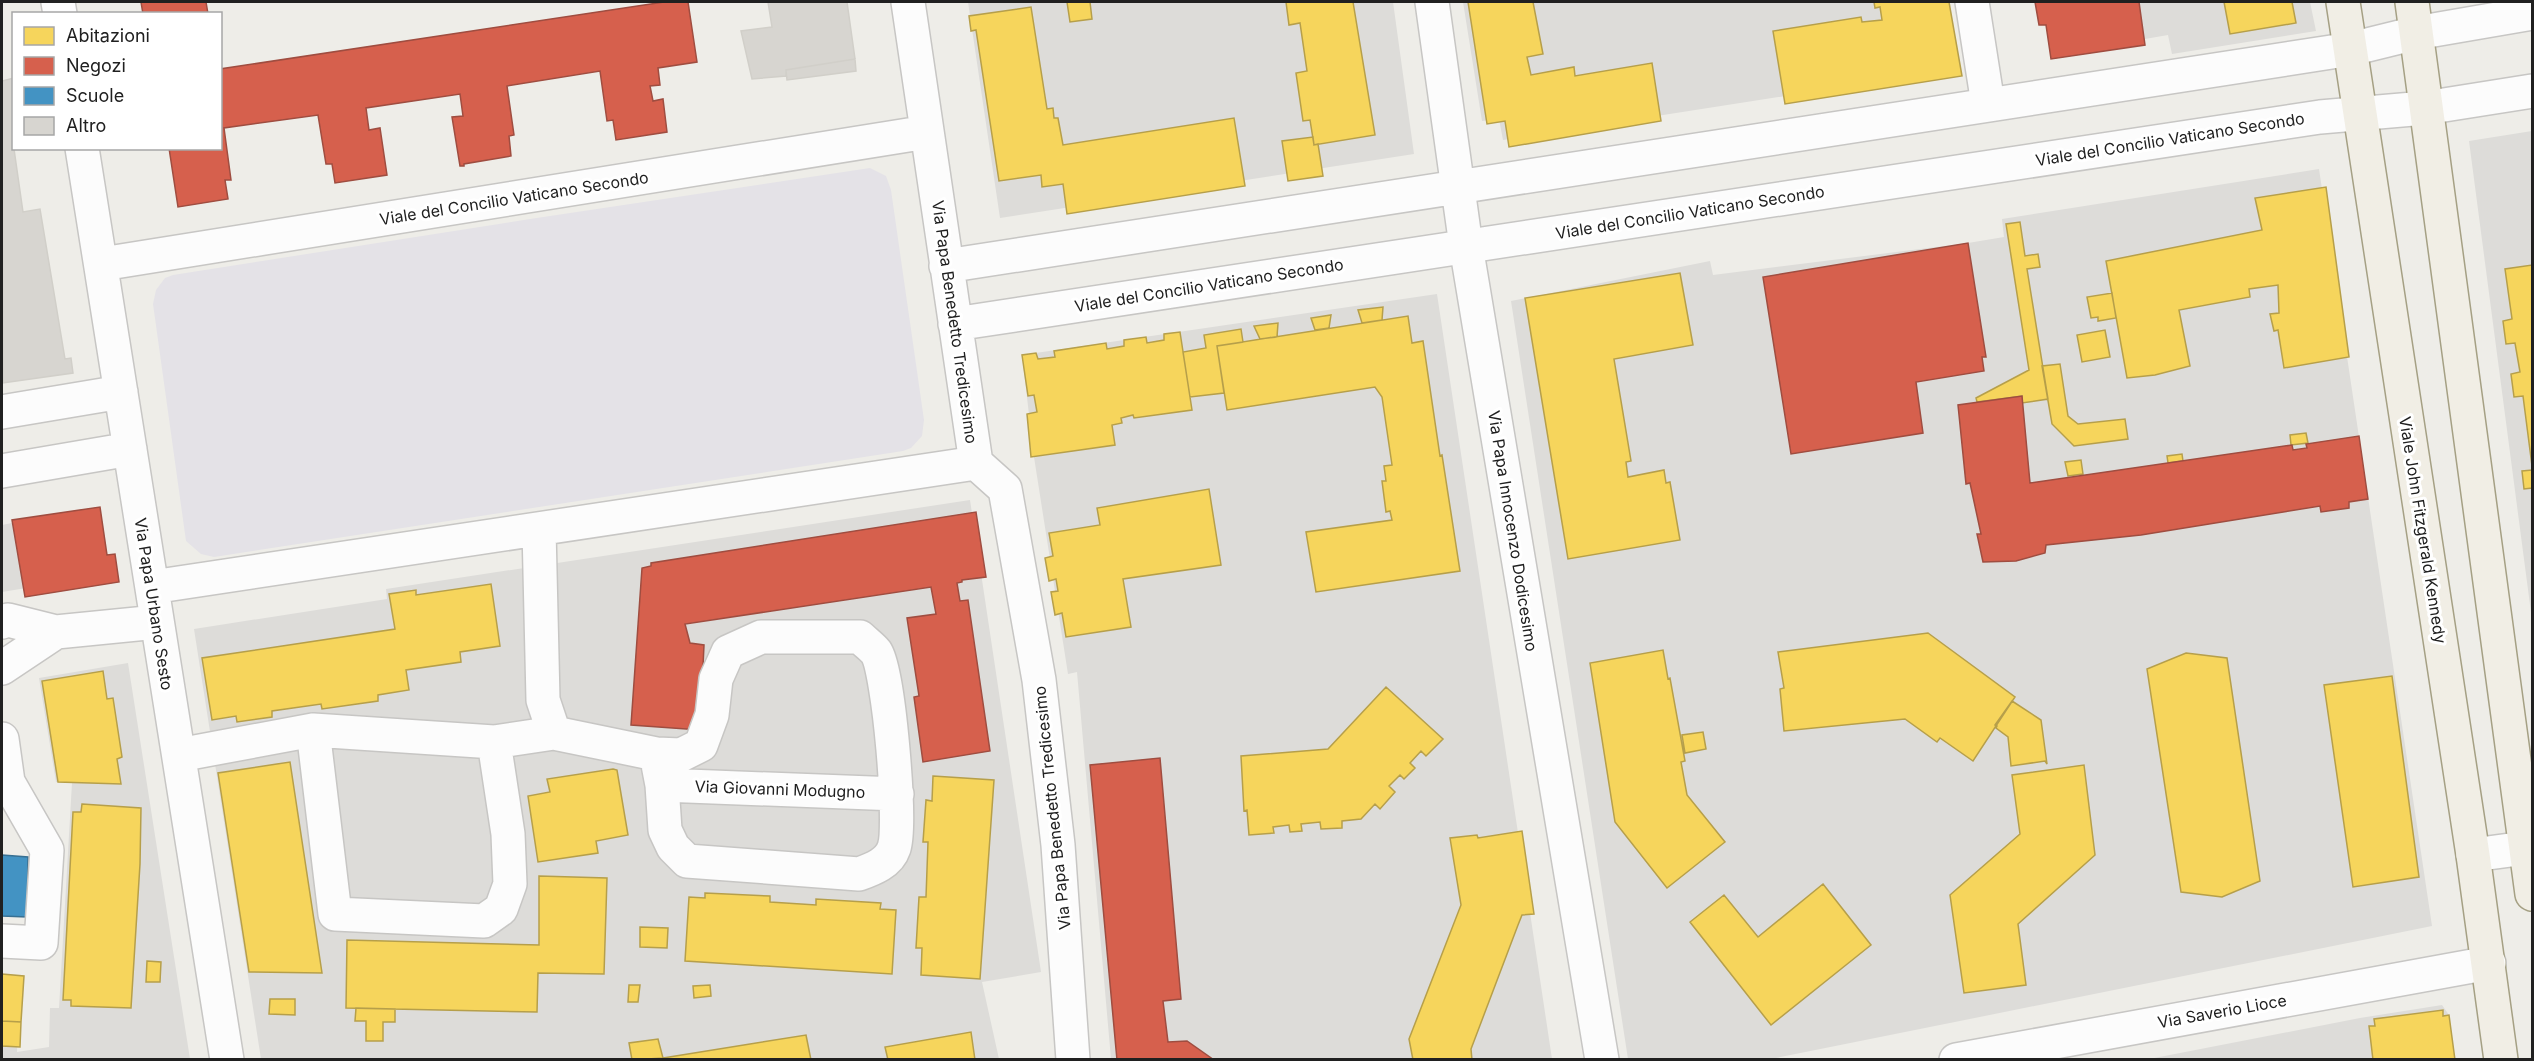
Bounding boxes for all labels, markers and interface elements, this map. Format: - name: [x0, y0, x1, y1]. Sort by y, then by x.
- legend: [12, 12, 222, 150]
- text: Abitazioni: [66, 25, 150, 46]
- text: Negozi: [66, 55, 126, 76]
- text: Scuole: [66, 85, 124, 106]
- street label: Viale del Concilio Vaticano Secondo: [2034, 108, 2306, 170]
- text: Altro: [66, 115, 106, 136]
- street label: Viale del Concilio Vaticano Secondo: [378, 167, 650, 229]
- street label: Viale del Concilio Vaticano Secondo: [1554, 181, 1826, 243]
- street label: Via Papa Benedetto Tredicesimo: [928, 199, 982, 445]
- street label: Viale del Concilio Vaticano Secondo: [1073, 254, 1345, 316]
- street label: Via Papa Innocenzo Dodicesimo: [1484, 409, 1542, 653]
- street label: Viale John Fitzgerald Kennedy: [2395, 415, 2451, 645]
- street label: Via Papa Urbano Sesto: [130, 516, 178, 692]
- street label: Via Papa Benedetto Tredicesimo: [1029, 685, 1075, 931]
- street label: Via Giovanni Modugno: [694, 776, 866, 802]
- street label: Via Saverio Lioce: [2156, 990, 2288, 1032]

